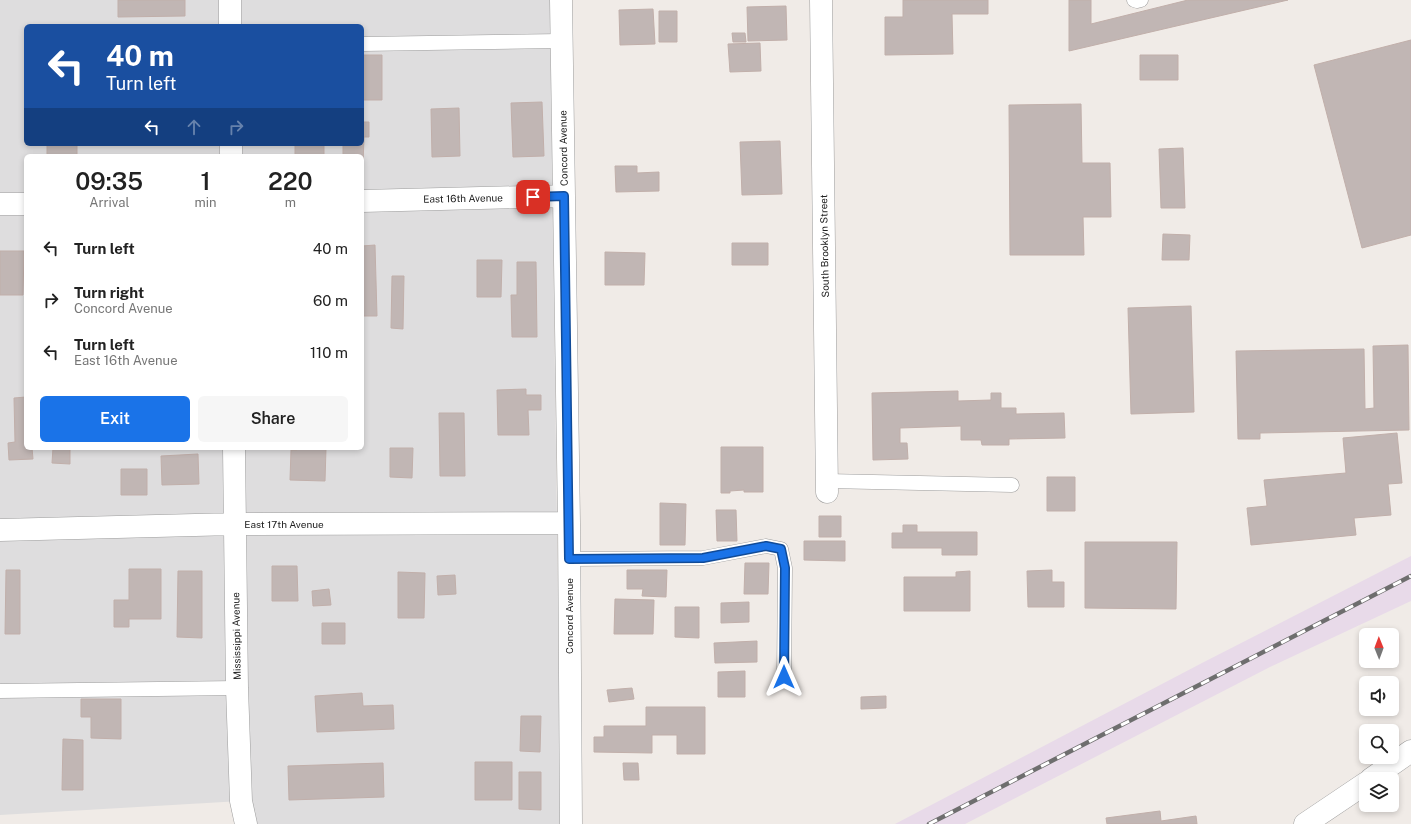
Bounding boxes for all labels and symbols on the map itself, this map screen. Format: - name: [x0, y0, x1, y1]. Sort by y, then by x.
- street label: Concord Avenue: [556, 110, 570, 186]
- pin: [516, 180, 550, 214]
- street label: East 16th Avenue: [423, 191, 503, 205]
- street label: South Brooklyn Street: [817, 194, 831, 298]
- street label: East 17th Avenue: [244, 518, 324, 530]
- street label: Concord Avenue: [563, 578, 575, 654]
- street label: Mississippi Avenue: [229, 592, 243, 680]
- north arrow: [1359, 628, 1399, 668]
- position arrow: [763, 656, 805, 698]

